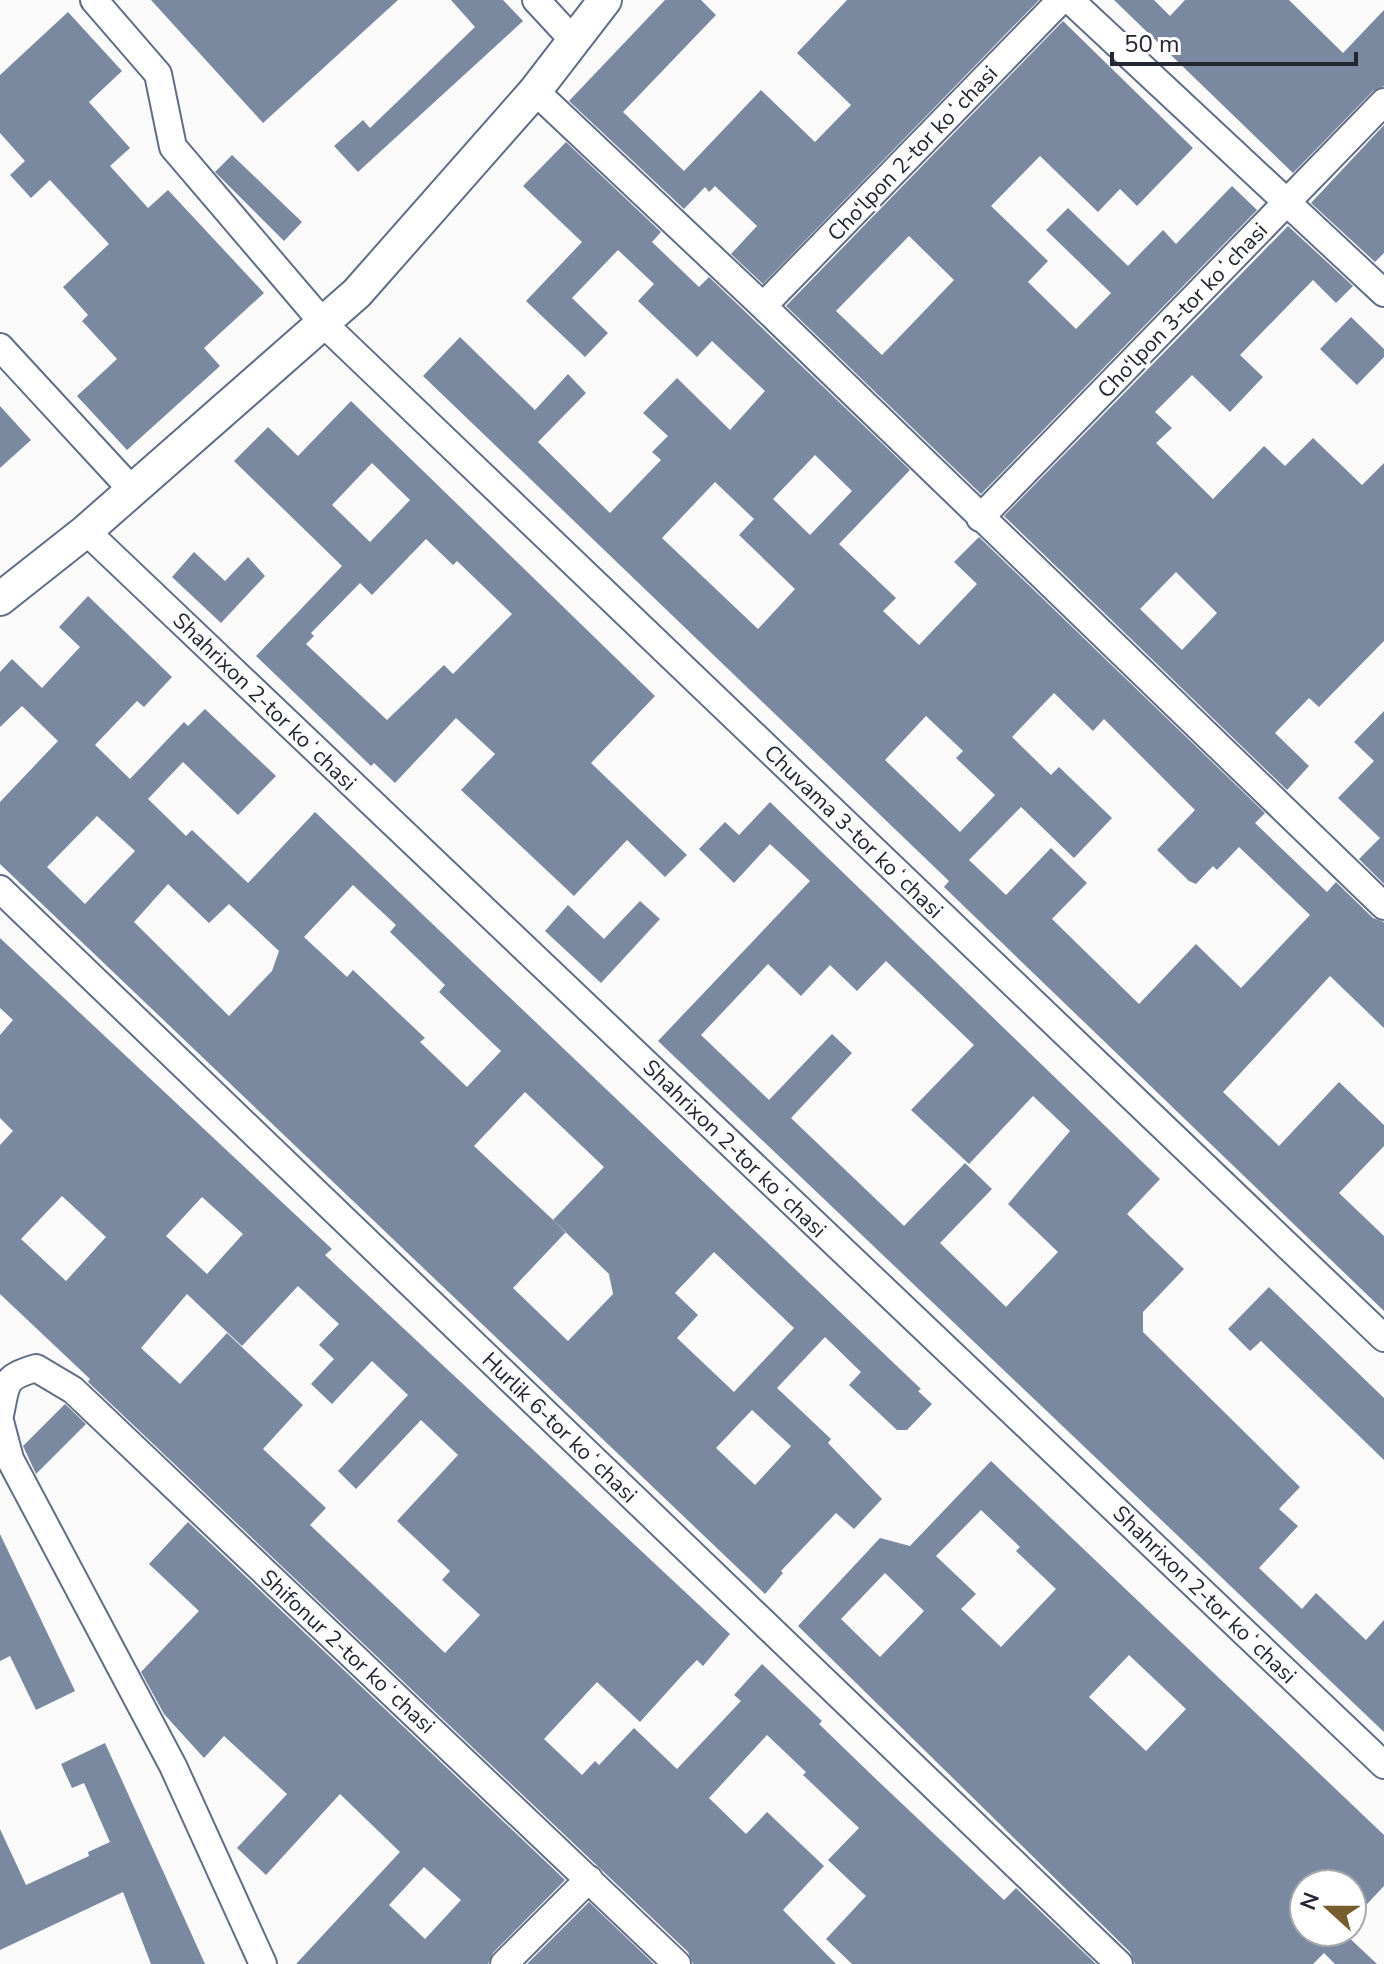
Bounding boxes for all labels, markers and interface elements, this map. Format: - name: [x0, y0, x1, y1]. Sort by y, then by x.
- scale bar: [1112, 16, 1356, 66]
- text: 50 m: [1124, 28, 1180, 60]
- street label: Cho‘lpon 2-tor koʻchasi: [821, 59, 1005, 248]
- street label: Cho‘lpon 3-tor koʻchasi: [1091, 216, 1275, 405]
- street label: Shahrixon 2-tor koʻchasi: [166, 606, 363, 798]
- street label: Chuvama 3-tor koʻchasi: [757, 738, 949, 925]
- street label: Shahrixon 2-tor koʻchasi: [636, 1053, 833, 1245]
- street label: Hurlik 6-tor koʻchasi: [475, 1346, 643, 1510]
- street label: Shahrixon 2-tor koʻchasi: [1106, 1499, 1303, 1691]
- street label: Shifonur 2-tor koʻchasi: [253, 1563, 441, 1741]
- north arrow: [1288, 1868, 1368, 1948]
- text: N: [1293, 1888, 1327, 1914]

